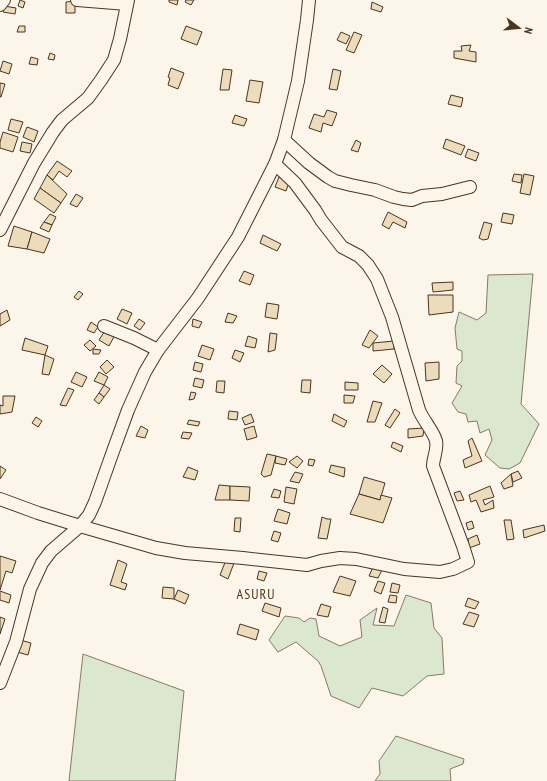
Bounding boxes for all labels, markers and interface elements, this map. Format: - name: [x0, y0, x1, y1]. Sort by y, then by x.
- north arrow: [499, 8, 539, 48]
- text: N: [521, 26, 536, 36]
- district label: ASURU: [237, 585, 275, 603]

